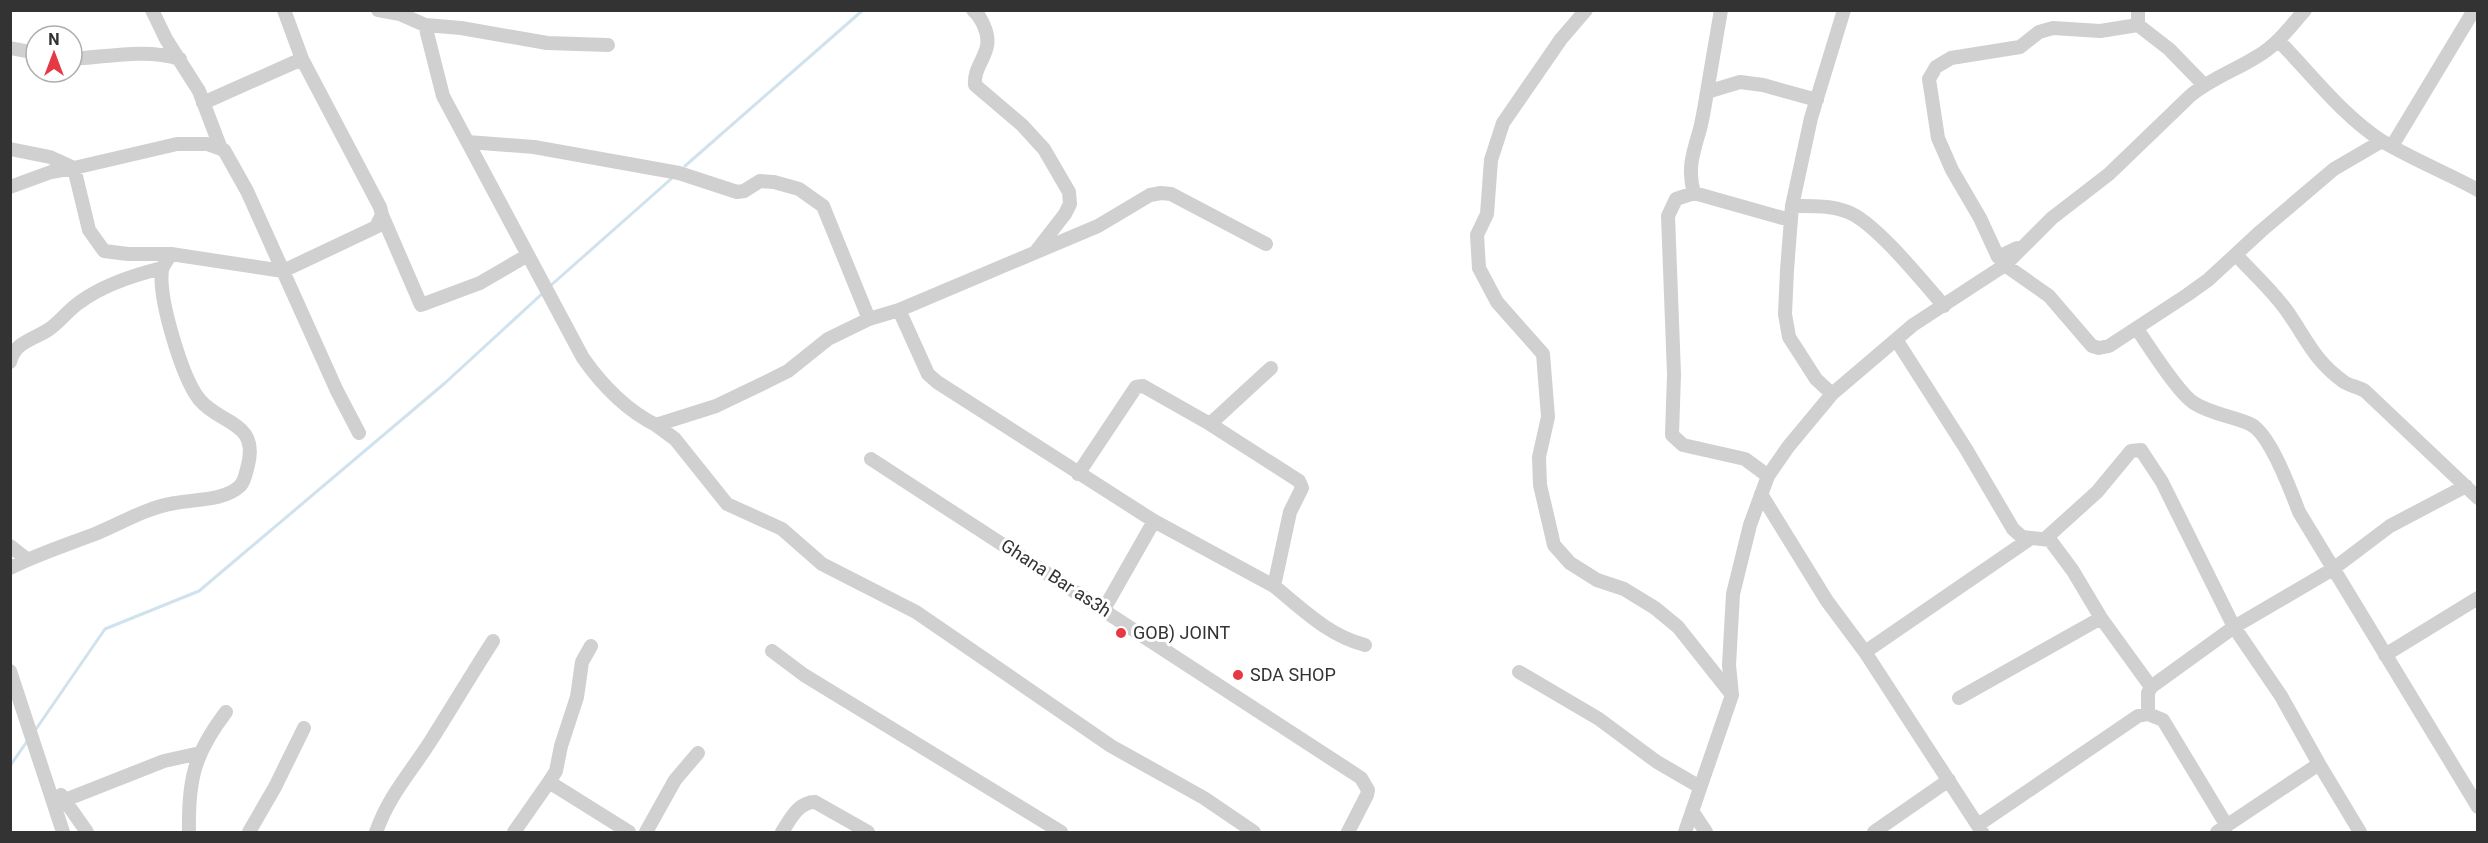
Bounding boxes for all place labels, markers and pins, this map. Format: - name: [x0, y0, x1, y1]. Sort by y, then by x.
- place label: GOB) JOINT: [1133, 622, 1230, 644]
- marker: GOB) JOINT: [1114, 626, 1128, 640]
- place label: SDA SHOP: [1250, 664, 1336, 685]
- marker: SDA SHOP: [1231, 668, 1245, 682]

